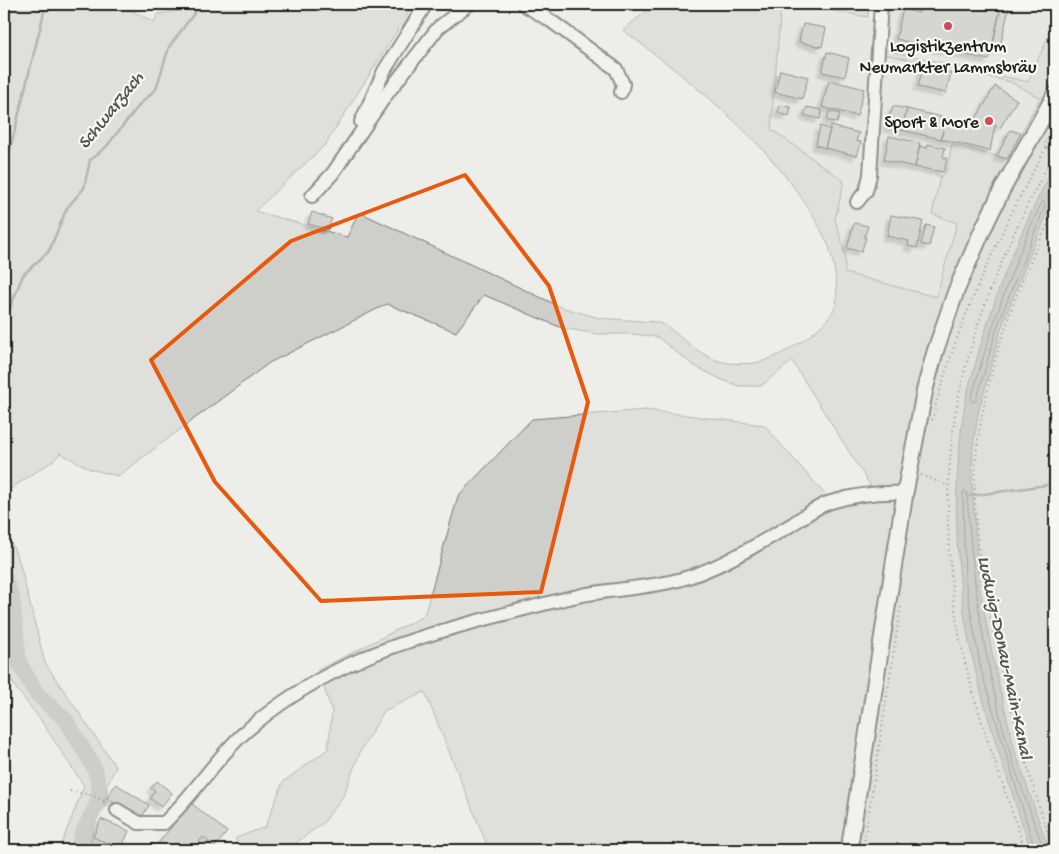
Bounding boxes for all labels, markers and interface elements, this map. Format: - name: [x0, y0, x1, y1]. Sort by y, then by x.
- marker: Logistikzentrum Neumarkter Lammsbräu: [942, 20, 954, 32]
- place label: Logistikzentrum Neumarkter Lammsbräu: [859, 37, 1037, 79]
- water label: Schwarzach: [73, 67, 150, 155]
- place label: Sport & More: [884, 113, 980, 134]
- marker: Sport & More: [983, 115, 995, 127]
- water label: Ludwig-Donau-Main-Kanal: [971, 554, 1037, 763]

